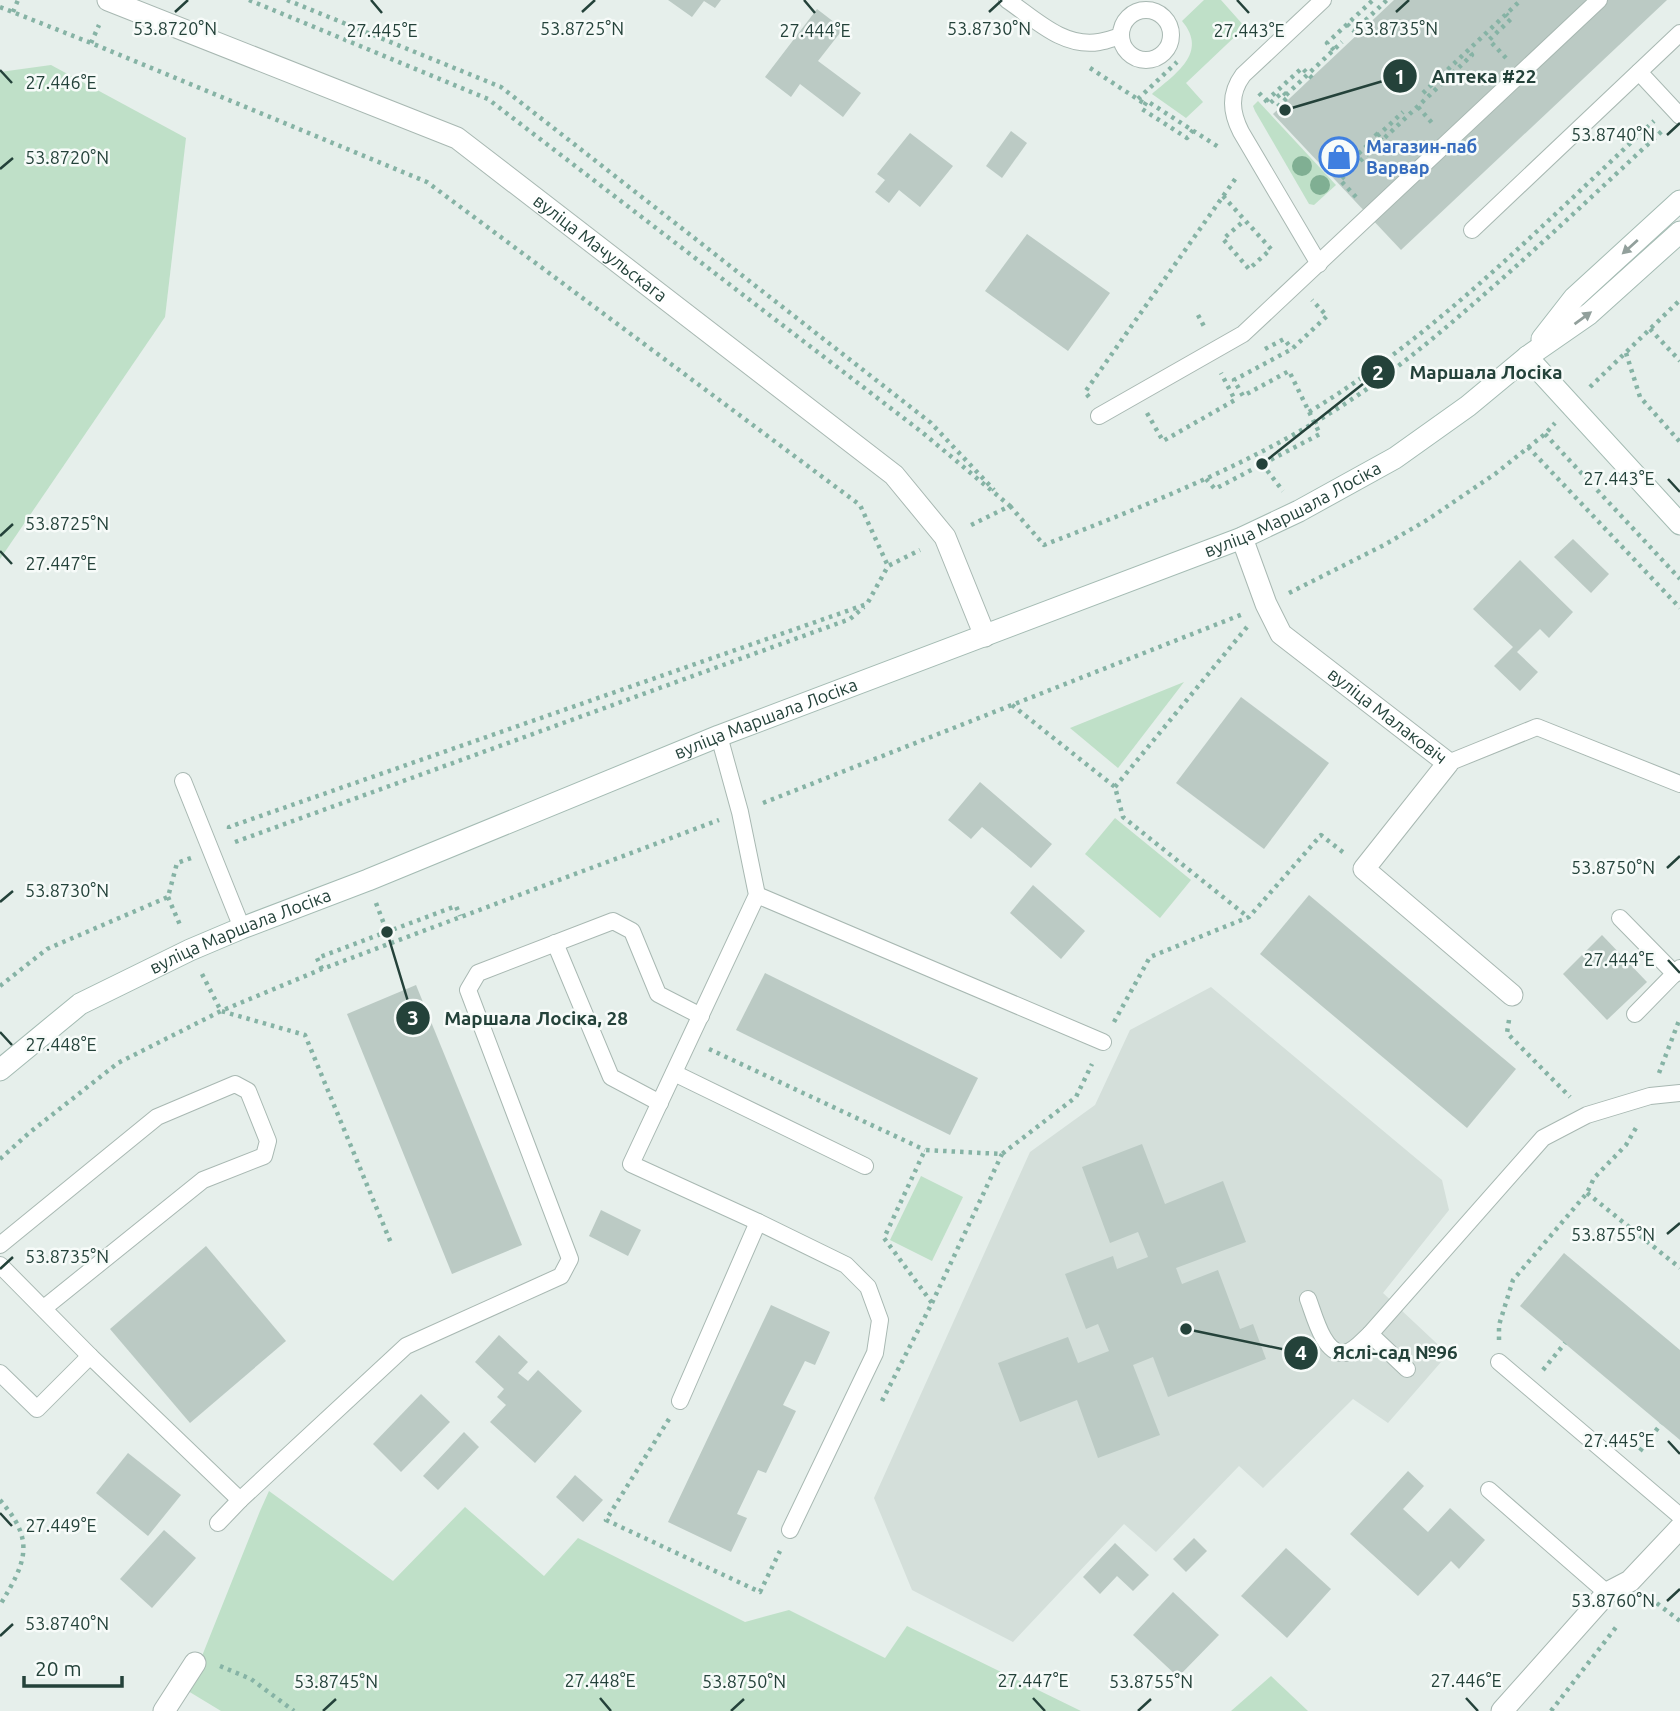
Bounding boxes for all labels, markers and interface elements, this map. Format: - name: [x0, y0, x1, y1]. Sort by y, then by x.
- text: 53.8720°N: [133, 18, 217, 38]
- text: 53.8725°N: [540, 18, 624, 38]
- text: 53.8730°N: [947, 18, 1031, 38]
- text: 53.8735°N: [1354, 18, 1438, 38]
- text: 27.445°E: [346, 20, 418, 40]
- text: 27.444°E: [779, 20, 851, 40]
- text: 27.443°E: [1213, 20, 1285, 40]
- callout: Аптека #22: [1382, 56, 1550, 96]
- text: 1: [1394, 64, 1406, 88]
- text: Аптека #22: [1431, 65, 1537, 87]
- text: 27.446°E: [25, 72, 97, 92]
- text: 53.8740°N: [1571, 124, 1655, 144]
- shop icon: Магазин-паб Варвар: [1318, 136, 1360, 178]
- place label: Магазин-паб Варвар: [1366, 136, 1477, 177]
- text: 53.8720°N: [25, 147, 109, 167]
- street label: вуліца Мачульскага: [530, 190, 671, 305]
- one-way arrow: [1622, 239, 1639, 255]
- one-way arrow: [1574, 311, 1592, 325]
- callout: Маршала Лосіка: [1361, 352, 1577, 392]
- text: 2: [1372, 360, 1384, 384]
- text: Маршала Лосіка: [1409, 361, 1563, 383]
- street label: вуліца Маршала Лосіка: [1201, 457, 1384, 560]
- text: 27.443°E: [1583, 468, 1655, 488]
- text: 53.8725°N: [25, 513, 109, 533]
- text: 27.447°E: [25, 553, 97, 573]
- street label: вуліца Малаковіч: [1324, 663, 1451, 767]
- street label: вуліца Маршала Лосіка: [671, 674, 860, 762]
- text: 53.8750°N: [1571, 857, 1655, 877]
- text: 53.8730°N: [25, 880, 109, 900]
- street label: вуліца Маршала Лосіка: [146, 884, 334, 977]
- text: 27.444°E: [1583, 949, 1655, 969]
- callout: Маршала Лосіка, 28: [395, 998, 642, 1038]
- text: 3: [407, 1005, 419, 1029]
- text: Маршала Лосіка, 28: [444, 1007, 628, 1029]
- text: 27.448°E: [25, 1034, 97, 1054]
- text: 53.8755°N: [1571, 1224, 1655, 1244]
- text: 53.8735°N: [25, 1246, 109, 1266]
- callout: Яслі-сад №96: [1283, 1333, 1472, 1373]
- text: 4: [1295, 1340, 1307, 1364]
- text: Яслі-сад №96: [1332, 1341, 1458, 1363]
- text: 27.445°E: [1583, 1430, 1655, 1450]
- text: 27.449°E: [25, 1515, 97, 1535]
- text: 53.8760°N: [1571, 1590, 1655, 1610]
- text: 53.8740°N: [25, 1613, 109, 1633]
- scale bar: [24, 1644, 122, 1688]
- text: 20 m: [35, 1656, 82, 1680]
- text: 27.448°E: [564, 1670, 636, 1690]
- text: 27.447°E: [997, 1670, 1069, 1690]
- text: 27.446°E: [1430, 1670, 1502, 1690]
- text: 53.8745°N: [294, 1671, 378, 1691]
- text: 53.8750°N: [702, 1671, 786, 1691]
- text: 53.8755°N: [1109, 1671, 1193, 1691]

